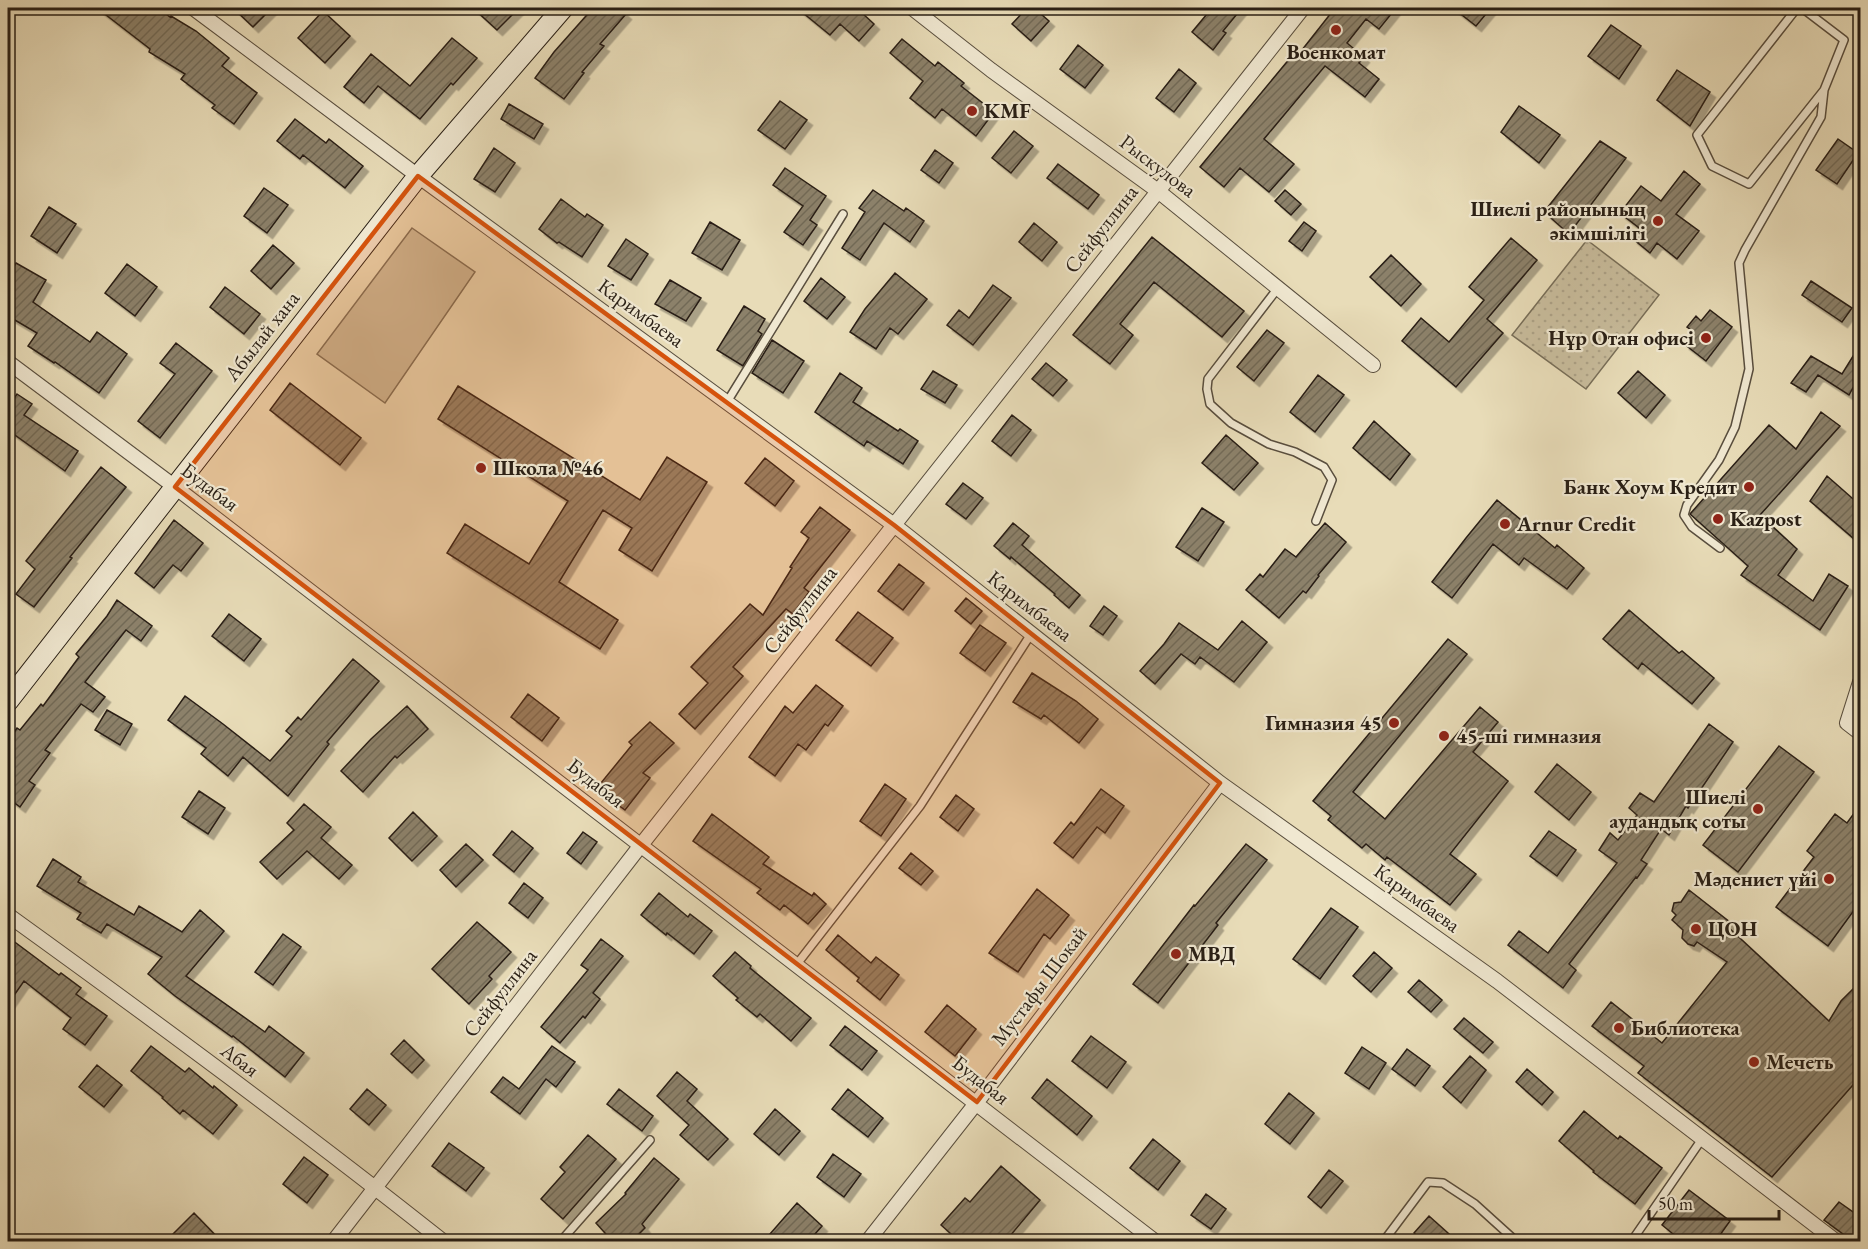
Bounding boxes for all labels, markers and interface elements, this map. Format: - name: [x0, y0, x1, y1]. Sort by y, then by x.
- marker: Военкомат: [1329, 23, 1343, 37]
- place label: Военкомат: [1286, 38, 1386, 65]
- place label: KMF: [984, 97, 1031, 124]
- marker: KMF: [965, 104, 979, 118]
- street label: Рыскулова: [1115, 128, 1203, 204]
- street label: Сейфуллина: [1058, 178, 1144, 278]
- place label: Шиелі районының әкімшілігі: [1470, 195, 1646, 246]
- marker: Шиелі районының әкімшілігі: [1651, 214, 1665, 228]
- street label: Каримбаева: [593, 272, 690, 353]
- street label: Абылай хана: [217, 285, 306, 387]
- place label: Нұр Отан офисі: [1548, 324, 1694, 351]
- marker: Нұр Отан офисі: [1699, 331, 1713, 345]
- place label: Школа №46: [493, 454, 603, 481]
- street label: Будабая: [176, 456, 245, 517]
- marker: Школа №46: [474, 461, 488, 475]
- place label: Банк Хоум Кредит: [1564, 473, 1738, 500]
- marker: Банк Хоум Кредит: [1742, 480, 1756, 494]
- place label: Kazpost: [1730, 505, 1802, 532]
- place label: Arnur Credit: [1516, 510, 1636, 537]
- marker: Kazpost: [1711, 512, 1725, 526]
- marker: Arnur Credit: [1498, 517, 1512, 531]
- street label: Сейфуллина: [757, 559, 843, 659]
- street label: Каримбаева: [982, 564, 1079, 648]
- place label: Гимназия 45: [1265, 709, 1382, 736]
- marker: Гимназия 45: [1387, 716, 1401, 730]
- place label: 45-ші гимназия: [1456, 722, 1602, 749]
- marker: 45-ші гимназия: [1437, 729, 1451, 743]
- street label: Будабая: [562, 752, 631, 814]
- place label: Шиелі аудандық соты: [1609, 783, 1746, 834]
- marker: Шиелі аудандық соты: [1751, 802, 1765, 816]
- street label: Каримбаева: [1369, 857, 1466, 938]
- place label: Мәдениет үйі: [1693, 865, 1817, 892]
- marker: Мәдениет үйі: [1822, 872, 1836, 886]
- place label: ЦОН: [1708, 915, 1757, 942]
- street label: Мустафы Шокай: [985, 921, 1092, 1051]
- marker: ЦОН: [1689, 922, 1703, 936]
- place label: МВД: [1188, 940, 1235, 967]
- street label: Сейфуллина: [457, 942, 543, 1042]
- marker: МВД: [1169, 947, 1183, 961]
- place label: Библиотека: [1631, 1014, 1740, 1041]
- marker: Библиотека: [1612, 1021, 1626, 1035]
- street label: Абая: [215, 1036, 265, 1083]
- place label: Мечеть: [1766, 1048, 1834, 1075]
- street label: Будабая: [947, 1049, 1016, 1111]
- marker: Мечеть: [1747, 1055, 1761, 1069]
- scale bar: [1649, 1183, 1780, 1221]
- text: 50 m: [1658, 1192, 1693, 1215]

